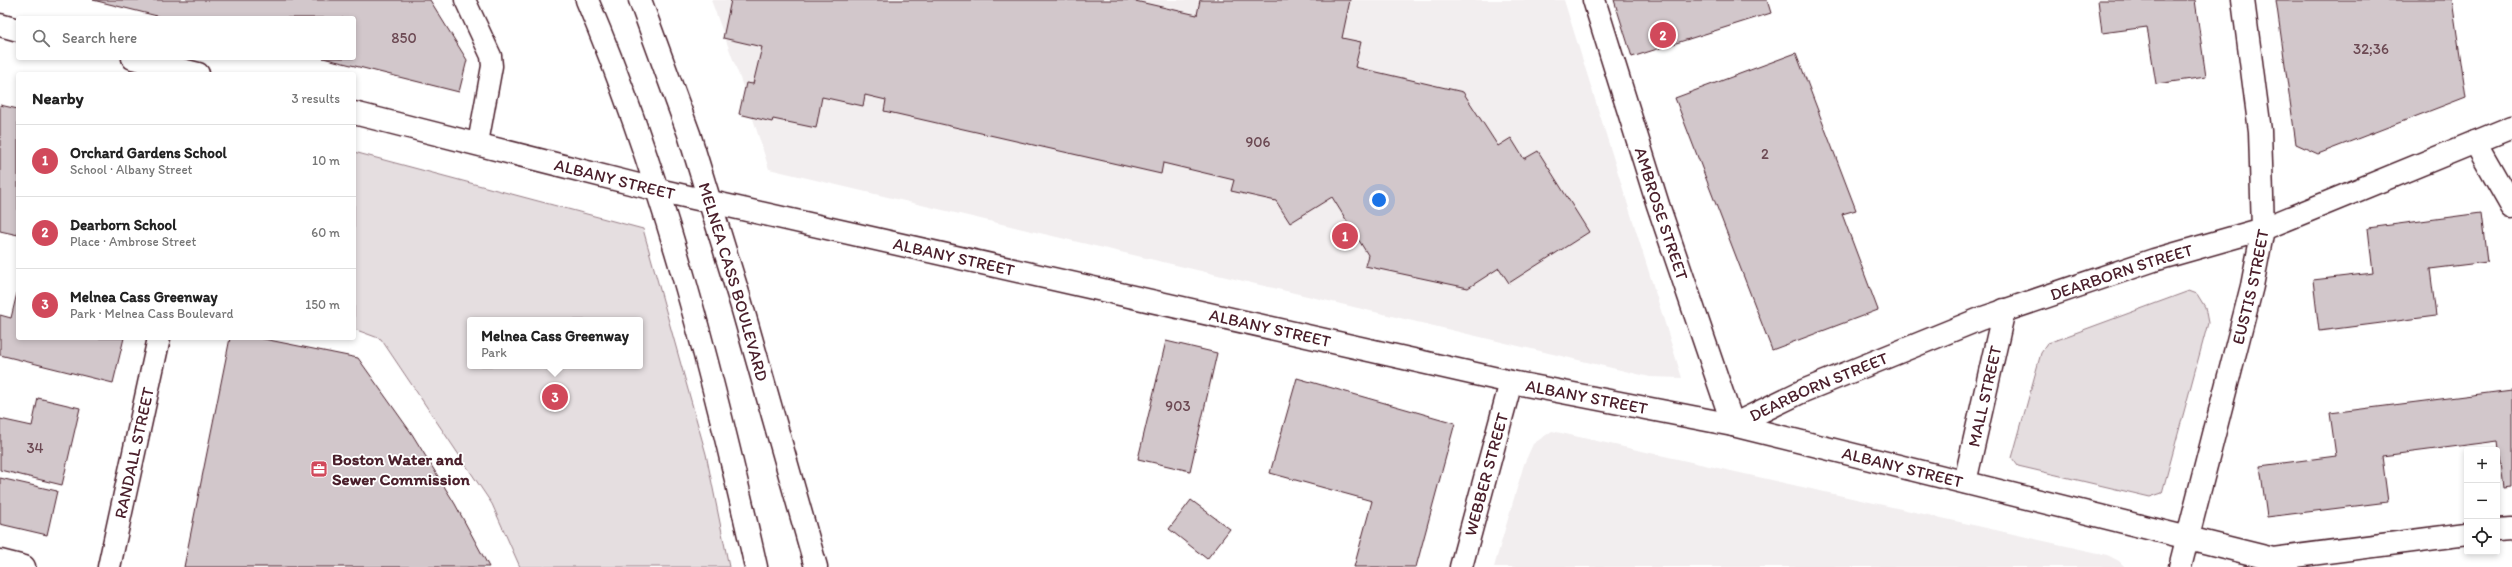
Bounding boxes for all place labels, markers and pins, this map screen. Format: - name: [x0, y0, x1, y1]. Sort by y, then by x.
- pin: 2: [1650, 20, 1676, 50]
- pin: 1: [1332, 221, 1358, 251]
- pin: 3: [542, 382, 568, 412]
- place label: Boston Water and Sewer Commission: [332, 449, 470, 489]
- office icon: Boston Water and Sewer Commission: [309, 459, 329, 479]

